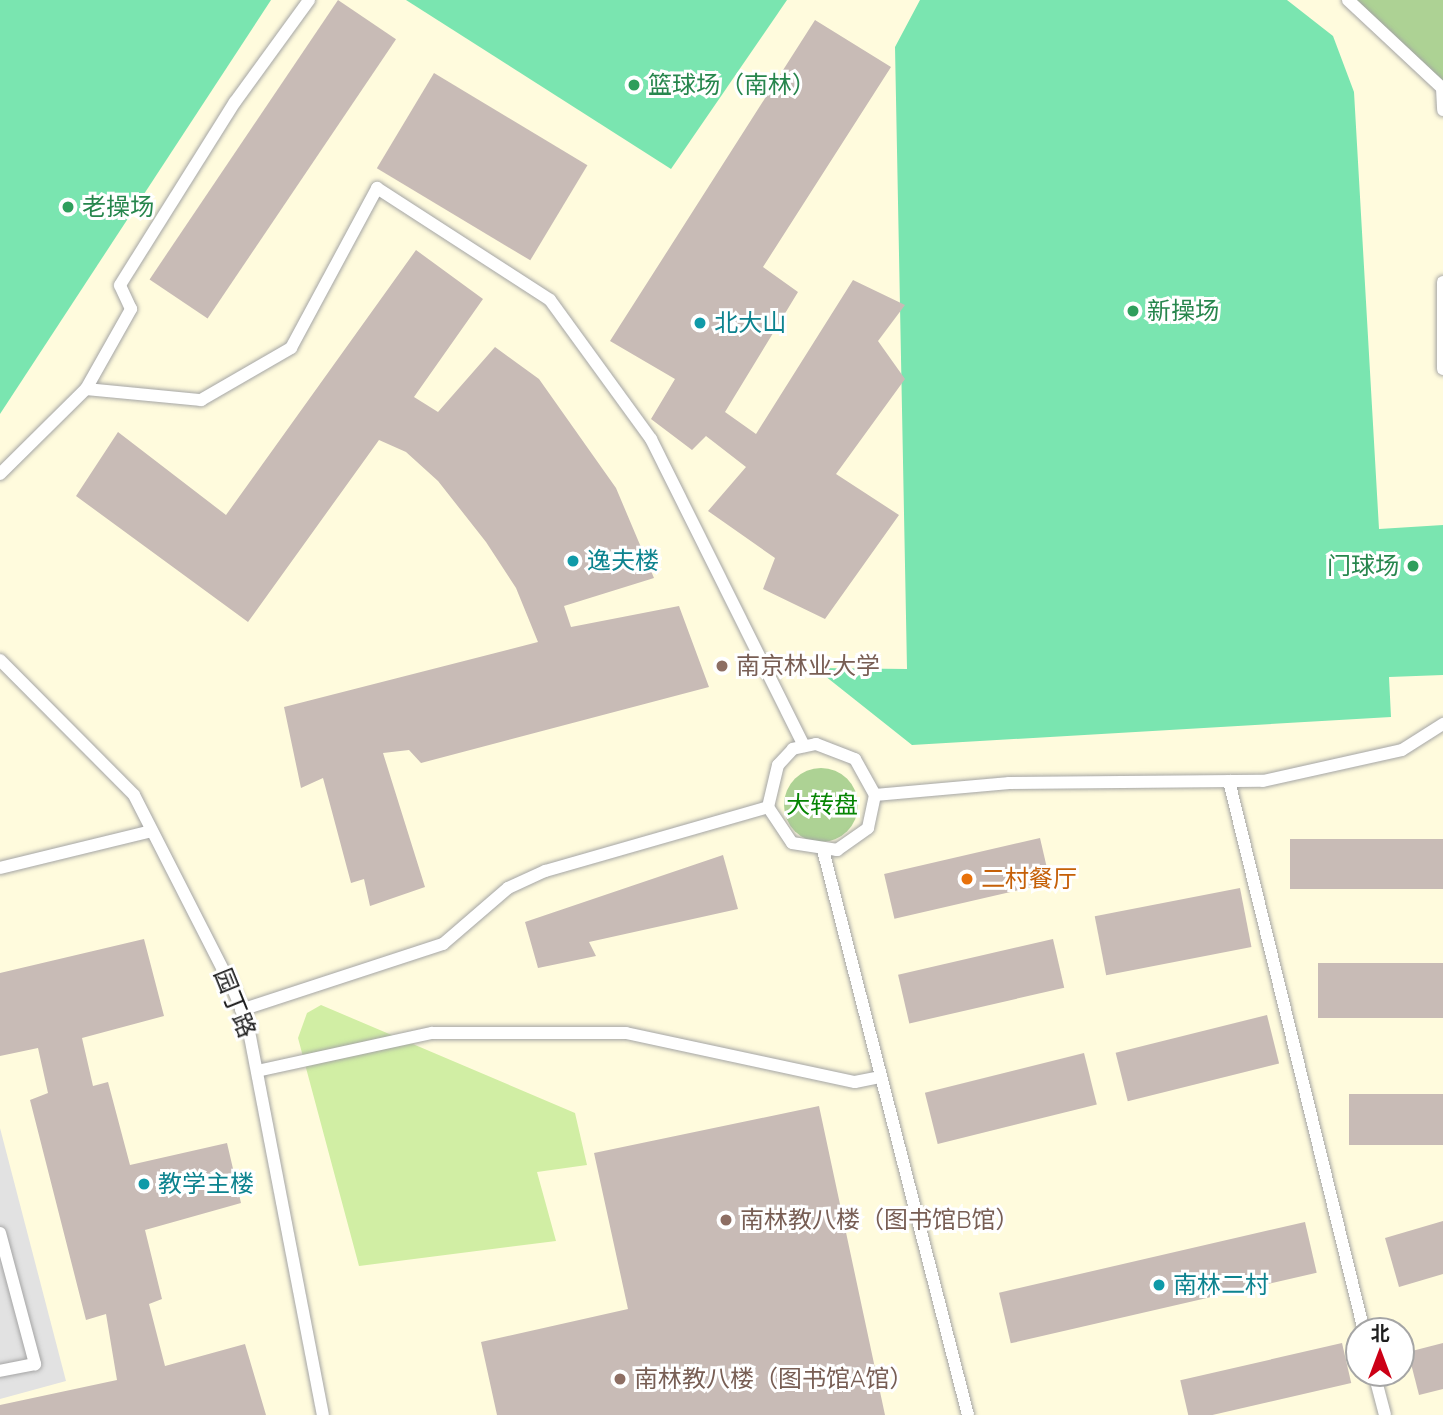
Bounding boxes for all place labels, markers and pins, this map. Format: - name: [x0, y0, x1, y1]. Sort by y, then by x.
- place label: 篮球场（南林）: [648, 71, 816, 99]
- marker: 篮球场（南林）: [626, 77, 642, 93]
- place label: 老操场: [82, 193, 154, 221]
- marker: 老操场: [60, 199, 76, 215]
- place label: 新操场: [1147, 297, 1219, 325]
- marker: 新操场: [1125, 303, 1141, 319]
- place label: 北大山: [714, 309, 786, 337]
- marker: 北大山: [692, 315, 708, 331]
- place label: 逸夫楼: [587, 547, 659, 575]
- place label: 门球场: [1327, 552, 1399, 580]
- marker: 逸夫楼: [565, 553, 581, 569]
- marker: 门球场: [1405, 558, 1421, 574]
- place label: 南京林业大学: [736, 652, 880, 680]
- marker: 南京林业大学: [714, 658, 730, 674]
- place label: 二村餐厅: [981, 865, 1077, 893]
- marker: 二村餐厅: [959, 871, 975, 887]
- place label: 教学主楼: [158, 1170, 254, 1198]
- marker: 教学主楼: [136, 1176, 152, 1192]
- place label: 南林教八楼（图书馆B馆）: [740, 1206, 1020, 1234]
- marker: 南林教八楼（图书馆B馆）: [718, 1212, 734, 1228]
- place label: 南林二村: [1173, 1271, 1269, 1299]
- marker: 南林二村: [1151, 1277, 1167, 1293]
- place label: 南林教八楼（图书馆A馆）: [634, 1365, 914, 1393]
- marker: 南林教八楼（图书馆A馆）: [612, 1371, 628, 1387]

